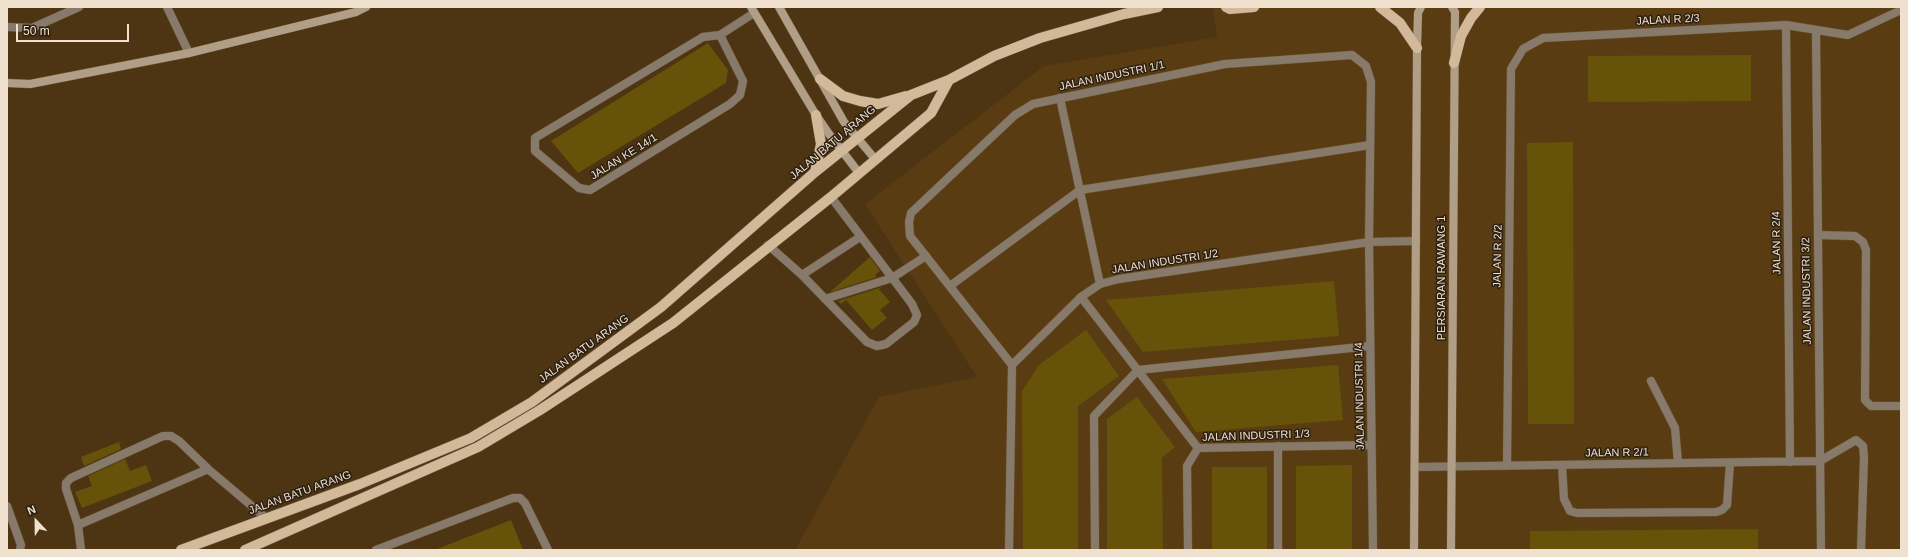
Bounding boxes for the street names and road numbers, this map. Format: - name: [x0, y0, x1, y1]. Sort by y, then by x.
- street label: JALAN R 2/3: [1636, 12, 1700, 28]
- street label: JALAN INDUSTRI 1/1: [1058, 58, 1166, 94]
- street label: JALAN BATU ARANG: [787, 103, 879, 183]
- street label: JALAN KE 14/1: [588, 131, 660, 183]
- street label: JALAN R 2/4: [1770, 211, 1784, 275]
- street label: PERSIARAN RAWANG 1: [1435, 216, 1449, 340]
- street label: JALAN R 2/2: [1491, 224, 1505, 288]
- street label: JALAN INDUSTRI 3/2: [1799, 237, 1815, 345]
- street label: JALAN INDUSTRI 1/2: [1111, 247, 1219, 277]
- street label: JALAN BATU ARANG: [536, 312, 632, 386]
- street label: JALAN INDUSTRI 1/4: [1352, 342, 1368, 450]
- street label: JALAN INDUSTRI 1/3: [1202, 428, 1310, 444]
- street label: JALAN R 2/1: [1585, 446, 1649, 460]
- street label: JALAN BATU ARANG: [247, 468, 353, 518]

